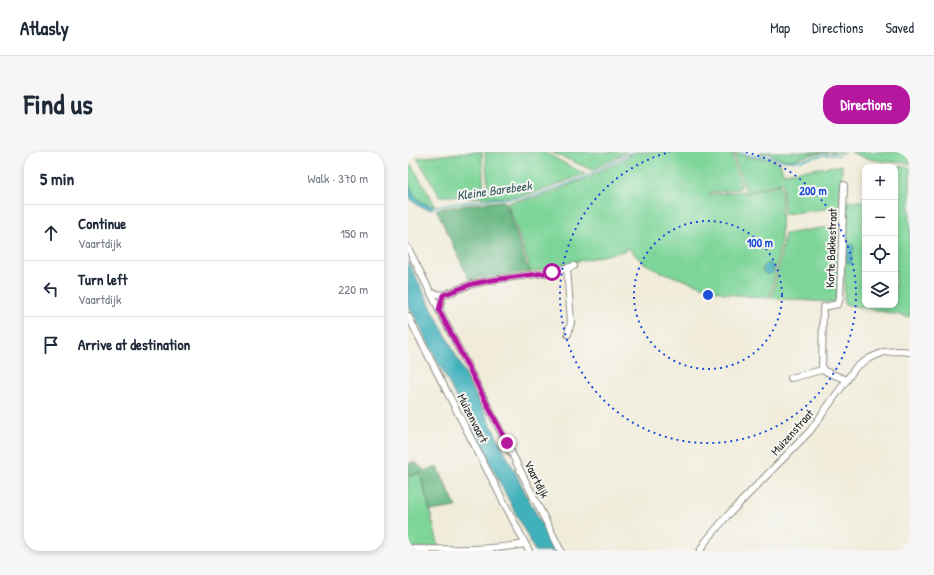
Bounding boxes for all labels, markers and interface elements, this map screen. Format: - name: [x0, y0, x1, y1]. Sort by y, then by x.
- text: Atlasly: [20, 15, 69, 41]
- text: Map: [770, 18, 790, 37]
- text: Directions: [812, 18, 863, 37]
- text: Saved: [885, 18, 914, 37]
- text: Find us: [24, 85, 93, 123]
- button: Directions: [823, 85, 910, 124]
- map controls: [862, 164, 898, 308]
- button: +: [862, 164, 898, 200]
- text: 5 min: [40, 167, 74, 190]
- text: Walk · 370 m: [308, 169, 368, 187]
- water label: Kleine Barebeek: [455, 176, 534, 204]
- text: 200 m: [799, 182, 827, 199]
- button: −: [862, 200, 898, 236]
- street label: Korte Bakkestraat: [821, 207, 841, 288]
- text: Continue: [78, 213, 126, 234]
- icon: ahead: [40, 222, 62, 244]
- text: 150 m: [340, 224, 368, 242]
- text: Vaartdijk: [78, 234, 121, 252]
- text: 100 m: [747, 234, 773, 251]
- button: locate: [862, 236, 898, 272]
- route start: [543, 263, 561, 281]
- text: Turn left: [78, 269, 128, 290]
- button: layers: [862, 272, 898, 308]
- icon: left: [40, 278, 62, 300]
- text: 220 m: [338, 280, 368, 298]
- centre of rings: [701, 288, 715, 302]
- text: Vaartdijk: [78, 290, 121, 308]
- icon: arrive: [40, 334, 62, 356]
- text: Arrive at destination: [78, 334, 190, 355]
- street label: Muizenvaart: [453, 391, 493, 446]
- street label: Muizenstraat: [767, 405, 818, 459]
- route end: [498, 434, 516, 452]
- street label: Vaartdijk: [520, 457, 554, 501]

